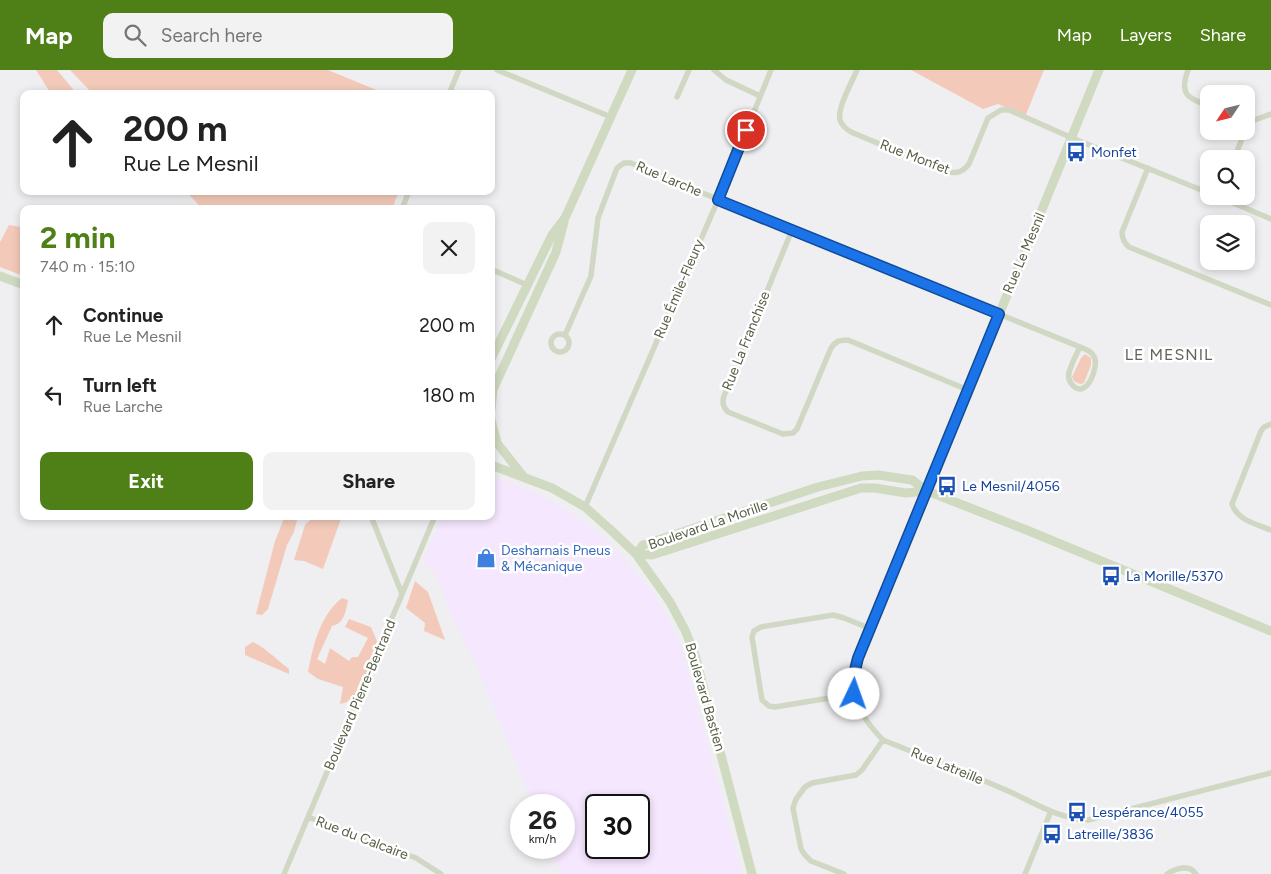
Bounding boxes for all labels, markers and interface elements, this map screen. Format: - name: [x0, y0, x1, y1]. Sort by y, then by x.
- search box: [103, 13, 453, 58]
- text: Map: [25, 21, 73, 50]
- icon: search: [121, 21, 149, 49]
- text: Search here: [161, 24, 262, 47]
- text: Map: [1057, 24, 1092, 46]
- text: Layers: [1120, 24, 1172, 46]
- text: Share: [1200, 24, 1246, 46]
- north arrow: [1200, 85, 1255, 140]
- map controls: [1200, 85, 1255, 270]
- text: 200 m: [123, 108, 227, 150]
- pin: [725, 109, 767, 151]
- icon: ahead: [40, 110, 105, 175]
- icon: arrive: [732, 116, 760, 144]
- street label: Rue Monfet: [878, 136, 952, 178]
- bus stop icon: Monfet: [1065, 141, 1087, 163]
- place label: Monfet: [1091, 144, 1137, 161]
- text: Rue Le Mesnil: [123, 150, 258, 177]
- button: search: [1200, 150, 1255, 205]
- street label: Rue Larche: [634, 158, 705, 201]
- street label: Rue Le Mesnil: [999, 210, 1049, 296]
- button: layers: [1200, 215, 1255, 270]
- text: 2 min: [40, 219, 116, 256]
- button: close: [423, 222, 475, 274]
- street label: Rue Émile-Fleury: [650, 236, 708, 341]
- text: 740 m · 15:10: [40, 257, 135, 276]
- street label: Rue La Franchise: [718, 289, 774, 393]
- text: Continue: [83, 304, 163, 327]
- icon: ahead: [40, 311, 68, 339]
- text: 200 m: [419, 314, 475, 337]
- text: Rue Le Mesnil: [83, 327, 182, 346]
- district label: LE MESNIL: [1125, 345, 1213, 364]
- text: Turn left: [83, 374, 157, 397]
- icon: left: [40, 381, 68, 409]
- text: 180 m: [422, 384, 475, 407]
- text: Rue Larche: [83, 397, 163, 416]
- button: Exit: [40, 452, 253, 510]
- button: Share: [263, 452, 475, 510]
- bus stop icon: Le Mesnil/4056: [936, 475, 958, 497]
- place label: Le Mesnil/4056: [962, 478, 1060, 495]
- street label: Boulevard La Morille: [646, 496, 770, 553]
- place label: Desharnais Pneus & Mécanique: [501, 542, 611, 575]
- shop icon: Desharnais Pneus & Mécanique: [475, 547, 497, 569]
- bus stop icon: La Morille/5370: [1100, 565, 1122, 587]
- place label: La Morille/5370: [1126, 568, 1223, 585]
- street label: Boulevard Pierre-Bertrand: [321, 617, 399, 773]
- street label: Boulevard Bastien: [681, 641, 729, 753]
- position arrow: [827, 667, 879, 719]
- street label: Rue Latreille: [908, 744, 986, 788]
- speed limit sign: 30: [585, 794, 650, 859]
- bus stop icon: Lespérance/4055: [1066, 801, 1088, 823]
- place label: Lespérance/4055: [1092, 804, 1204, 821]
- text: 26: [528, 805, 557, 835]
- street label: Rue du Calcaire: [313, 813, 411, 864]
- bus stop icon: Latreille/3836: [1041, 823, 1063, 845]
- place label: Latreille/3836: [1067, 826, 1153, 843]
- text: km/h: [529, 832, 556, 846]

